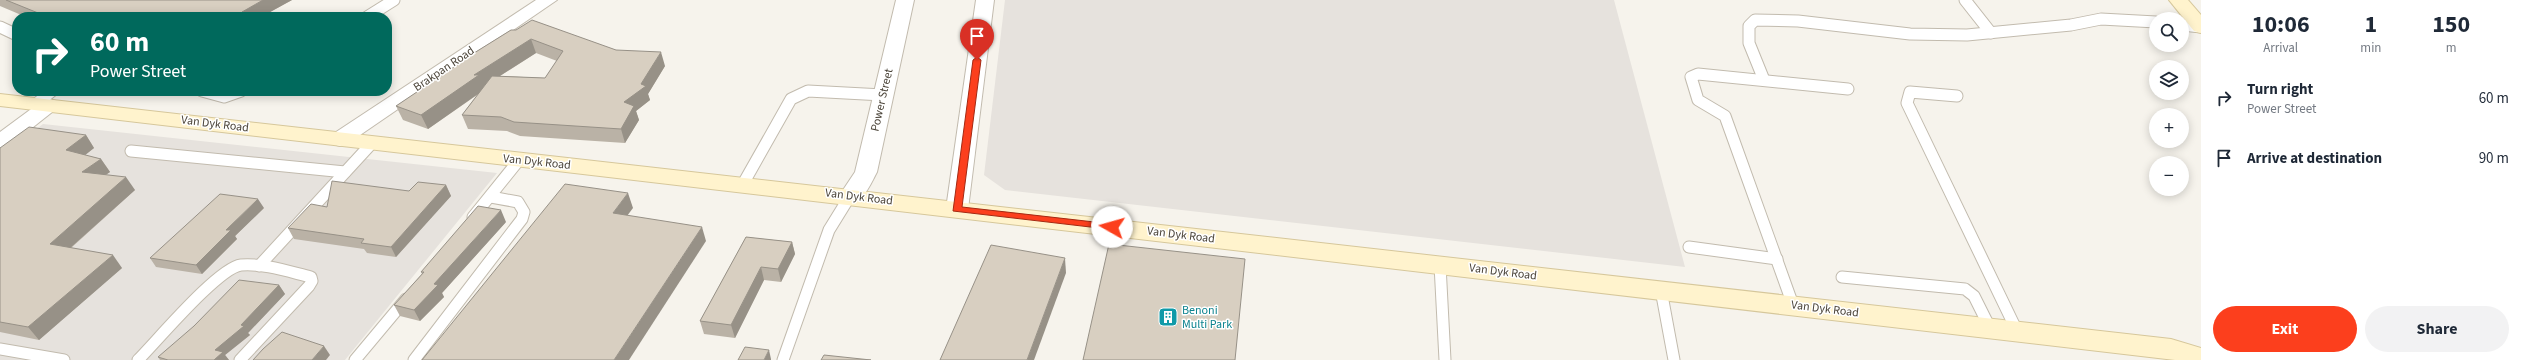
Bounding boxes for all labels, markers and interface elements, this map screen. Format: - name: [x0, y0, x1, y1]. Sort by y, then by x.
- text: 10:06: [2252, 7, 2310, 42]
- text: 1: [2365, 7, 2377, 42]
- text: 150: [2432, 7, 2470, 42]
- map controls: [2149, 12, 2189, 196]
- button: search: [2149, 12, 2189, 52]
- pin: [960, 19, 994, 60]
- text: 60 m: [90, 22, 149, 62]
- icon: arrive: [966, 25, 988, 47]
- icon: right: [24, 28, 76, 80]
- text: Arrival: [2263, 39, 2298, 57]
- text: min: [2360, 39, 2381, 57]
- text: m: [2446, 39, 2457, 57]
- street label: Brakpan Road: [410, 42, 478, 96]
- text: Power Street: [90, 59, 186, 84]
- button: layers: [2149, 60, 2189, 100]
- street label: Power Street: [867, 67, 897, 133]
- text: Turn right: [2247, 79, 2313, 100]
- icon: right: [2213, 87, 2235, 109]
- text: 60 m: [2479, 88, 2509, 109]
- text: Power Street: [2247, 100, 2316, 118]
- button: +: [2149, 108, 2189, 148]
- street label: Van Dyk Road: [180, 111, 250, 137]
- icon: arrive: [2213, 147, 2235, 169]
- text: Arrive at destination: [2247, 148, 2382, 169]
- text: 90 m: [2479, 148, 2509, 169]
- street label: Van Dyk Road: [502, 150, 572, 174]
- button: −: [2149, 156, 2189, 196]
- street label: Van Dyk Road: [824, 184, 894, 210]
- position arrow: [1091, 206, 1133, 248]
- street label: Van Dyk Road: [1146, 222, 1216, 248]
- street label: Van Dyk Road: [1468, 259, 1538, 285]
- street label: Van Dyk Road: [1790, 296, 1860, 322]
- place label: Benoni Multi Park: [1182, 302, 1232, 333]
- building icon: Benoni Multi Park: [1157, 306, 1179, 328]
- button: Exit: [2213, 306, 2357, 352]
- button: Share: [2365, 306, 2509, 352]

